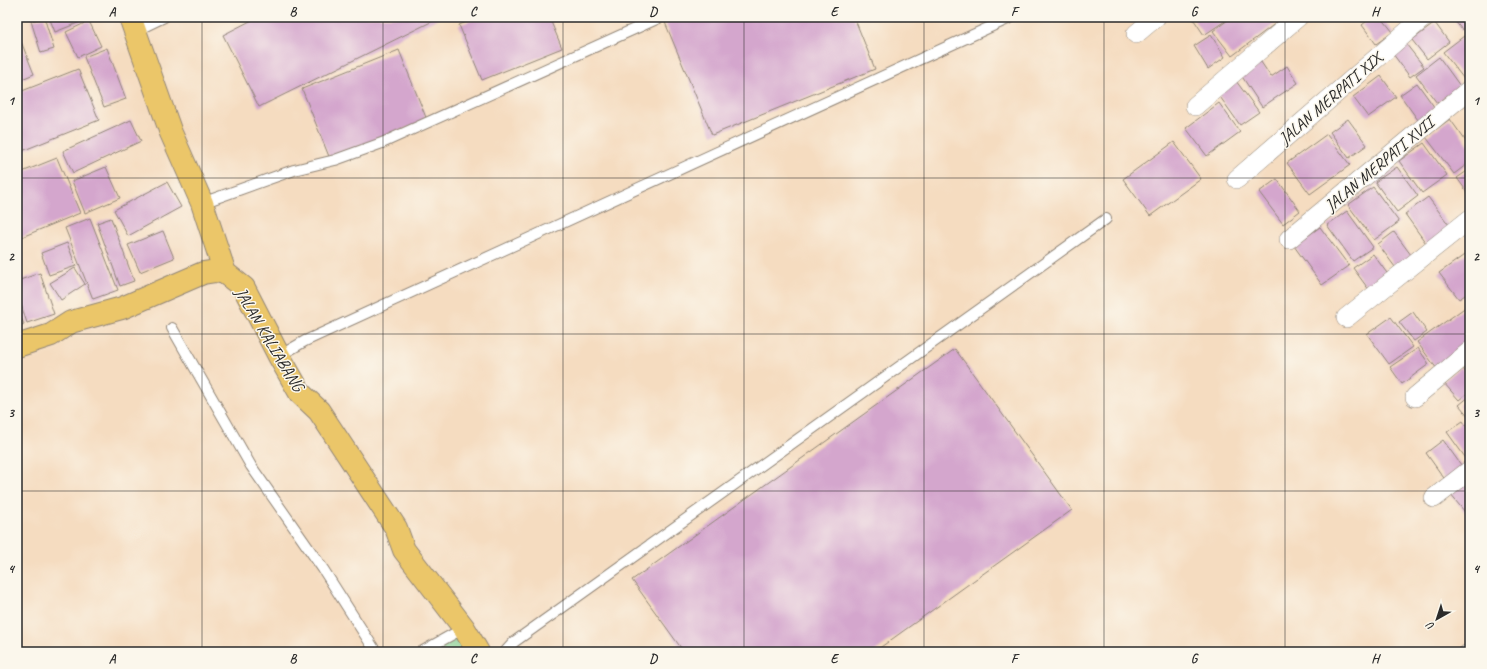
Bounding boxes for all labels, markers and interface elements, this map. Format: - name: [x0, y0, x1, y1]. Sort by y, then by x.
- text: A: [109, 4, 117, 20]
- text: B: [290, 4, 298, 20]
- text: C: [470, 4, 478, 20]
- text: D: [649, 4, 658, 20]
- text: E: [831, 4, 840, 20]
- text: F: [1011, 4, 1020, 20]
- text: G: [1191, 4, 1199, 20]
- text: H: [1371, 4, 1381, 20]
- street label: JALAN MERPATI XIX: [1274, 46, 1389, 150]
- text: 1: [8, 93, 16, 109]
- text: 1: [1473, 93, 1481, 109]
- street label: JALAN MERPATI XVII: [1320, 110, 1441, 217]
- text: 2: [8, 249, 15, 265]
- text: 2: [1473, 249, 1480, 265]
- street label: JALAN KALIABANG: [230, 283, 310, 396]
- text: 3: [8, 405, 15, 421]
- text: 3: [1473, 405, 1480, 421]
- text: 4: [8, 561, 16, 577]
- text: 4: [1473, 561, 1481, 577]
- north arrow: [1417, 599, 1457, 639]
- text: U: [1422, 618, 1437, 634]
- text: A: [109, 651, 117, 667]
- text: B: [290, 651, 298, 667]
- text: C: [470, 651, 478, 667]
- text: D: [649, 651, 658, 667]
- text: E: [831, 651, 840, 667]
- text: F: [1011, 651, 1020, 667]
- text: G: [1191, 651, 1199, 667]
- text: H: [1371, 651, 1381, 667]

